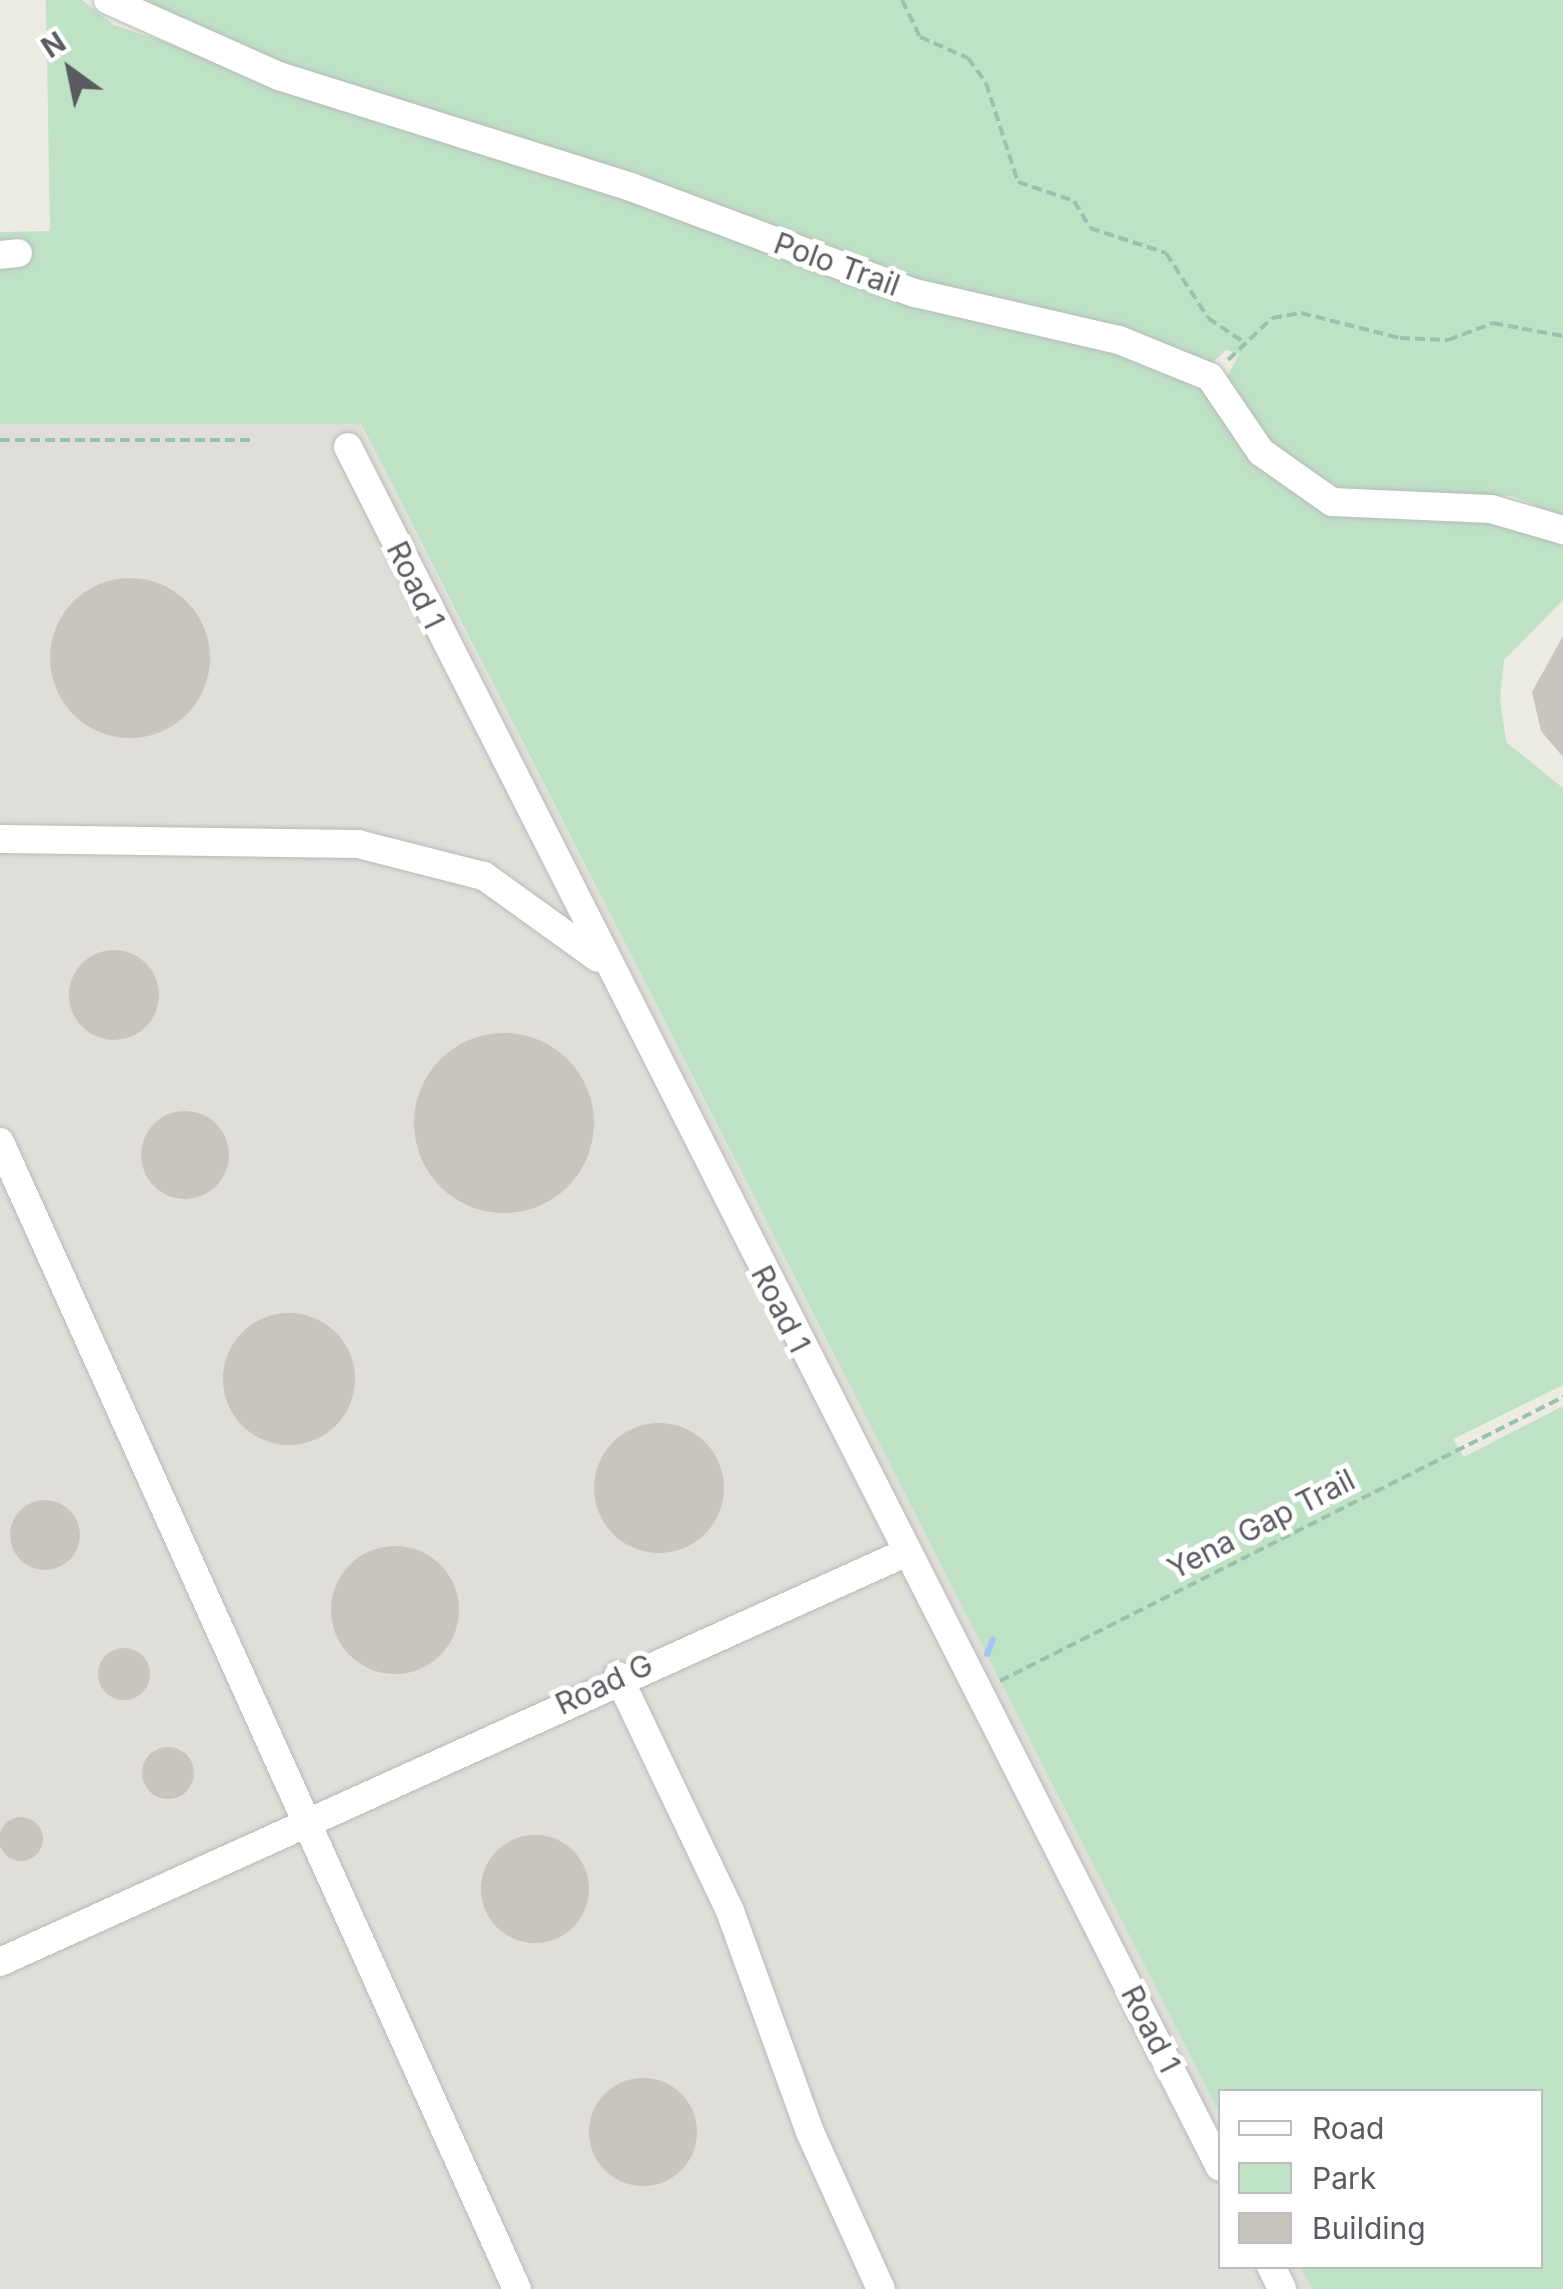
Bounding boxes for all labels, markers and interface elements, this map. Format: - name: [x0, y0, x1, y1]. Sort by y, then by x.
- north arrow: [20, 20, 120, 120]
- text: N: [35, 25, 72, 65]
- street label: Polo Trail: [769, 225, 905, 303]
- street label: Road 1: [379, 535, 453, 635]
- street label: Road 1: [744, 1259, 818, 1359]
- street label: Yena Gap Trail: [1162, 1461, 1360, 1587]
- street label: Road G: [550, 1646, 658, 1722]
- street label: Road 1: [1114, 1979, 1188, 2079]
- legend: [1218, 2089, 1543, 2269]
- text: Road: [1312, 2110, 1384, 2146]
- text: Park: [1312, 2160, 1376, 2196]
- text: Building: [1312, 2210, 1426, 2246]

